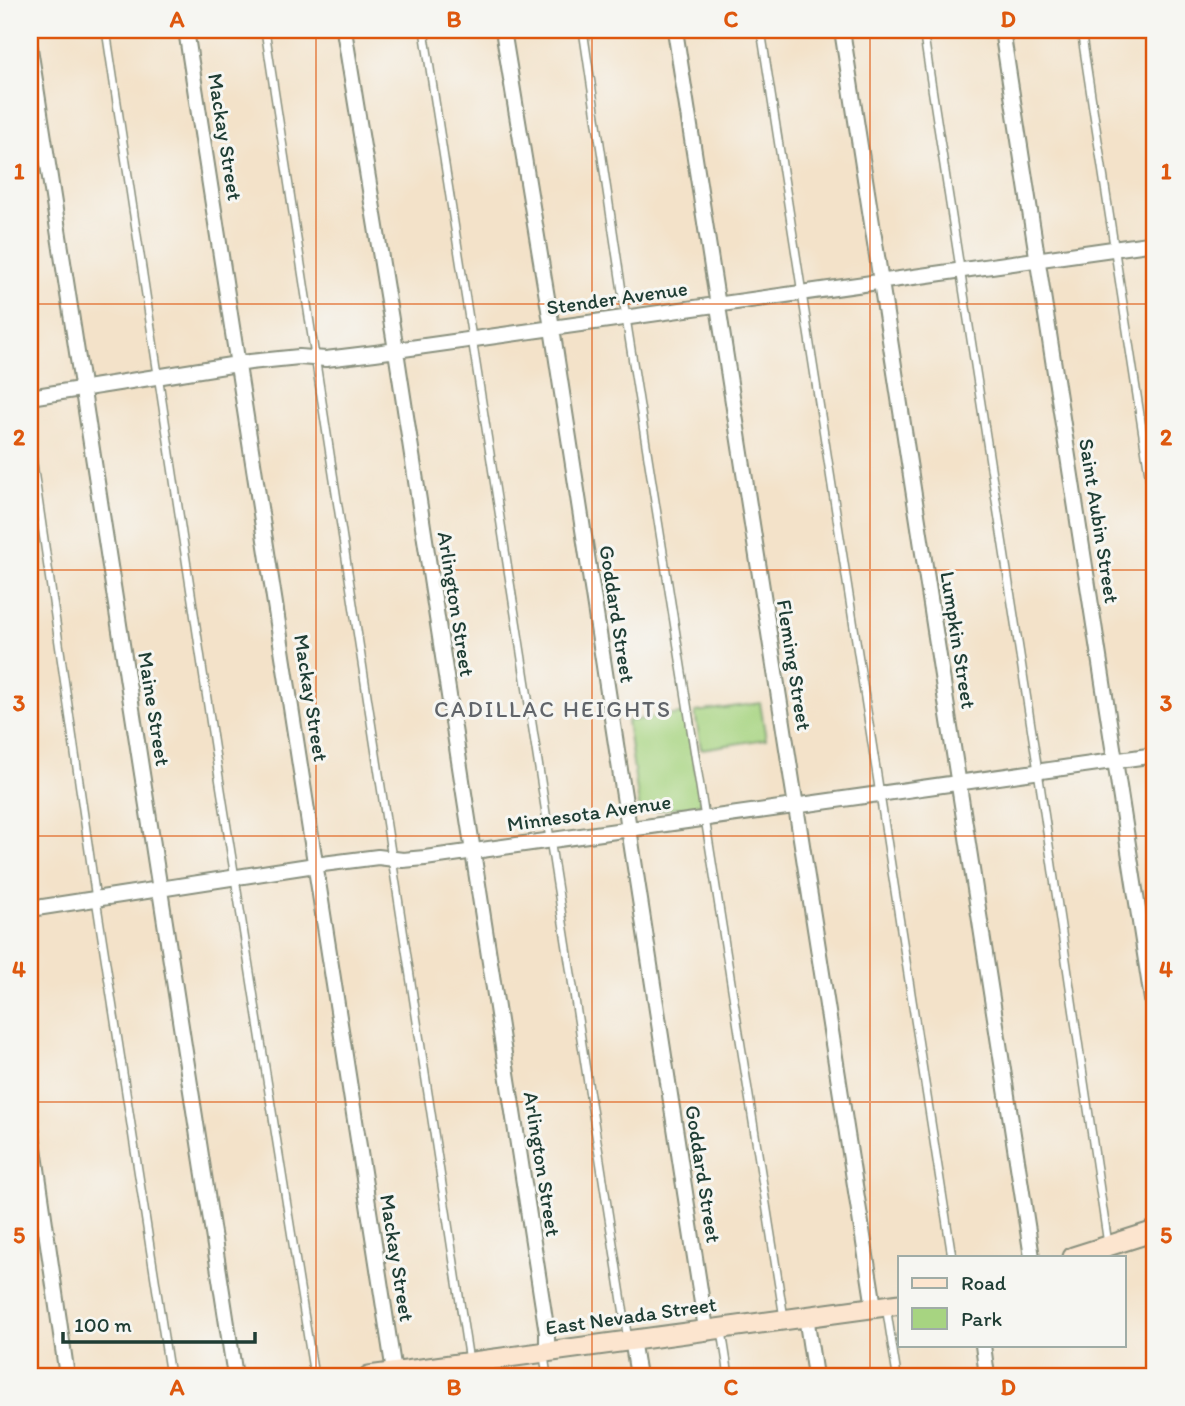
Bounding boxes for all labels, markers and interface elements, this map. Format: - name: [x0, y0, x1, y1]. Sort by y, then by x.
- text: A: [169, 5, 185, 33]
- text: B: [447, 5, 462, 33]
- text: C: [724, 5, 739, 33]
- text: D: [1000, 5, 1016, 33]
- street label: Mackay Street: [203, 71, 248, 203]
- text: 1: [14, 157, 25, 185]
- text: 1: [1161, 157, 1172, 185]
- street label: Stender Avenue: [545, 275, 689, 320]
- text: 2: [13, 423, 26, 451]
- text: 2: [1160, 423, 1173, 451]
- street label: Saint Aubin Street: [1074, 437, 1125, 605]
- street label: Arlington Street: [433, 530, 480, 678]
- street label: Goddard Street: [594, 543, 641, 685]
- street label: Lumpkin Street: [935, 569, 982, 711]
- street label: Fleming Street: [772, 598, 817, 732]
- street label: Mackay Street: [289, 632, 334, 764]
- street label: Maine Street: [133, 650, 176, 768]
- text: 3: [13, 689, 26, 717]
- text: 3: [1160, 689, 1173, 717]
- district label: CADILLAC HEIGHTS: [434, 695, 672, 723]
- street label: Minnesota Avenue: [505, 789, 673, 836]
- text: 4: [12, 955, 26, 983]
- text: 4: [1159, 955, 1173, 983]
- street label: Arlington Street: [519, 1090, 566, 1238]
- street label: Goddard Street: [680, 1103, 727, 1245]
- street label: Mackay Street: [375, 1192, 420, 1324]
- text: 5: [13, 1221, 25, 1249]
- text: 5: [1160, 1221, 1172, 1249]
- legend: [898, 1256, 1126, 1346]
- text: Road: [961, 1270, 1007, 1295]
- street label: East Nevada Street: [544, 1291, 718, 1340]
- scale bar: [63, 1301, 256, 1345]
- text: Park: [961, 1306, 1003, 1331]
- text: 100 m: [74, 1312, 132, 1337]
- text: A: [169, 1373, 185, 1401]
- text: B: [447, 1373, 462, 1401]
- text: C: [724, 1373, 739, 1401]
- text: D: [1000, 1373, 1016, 1401]

